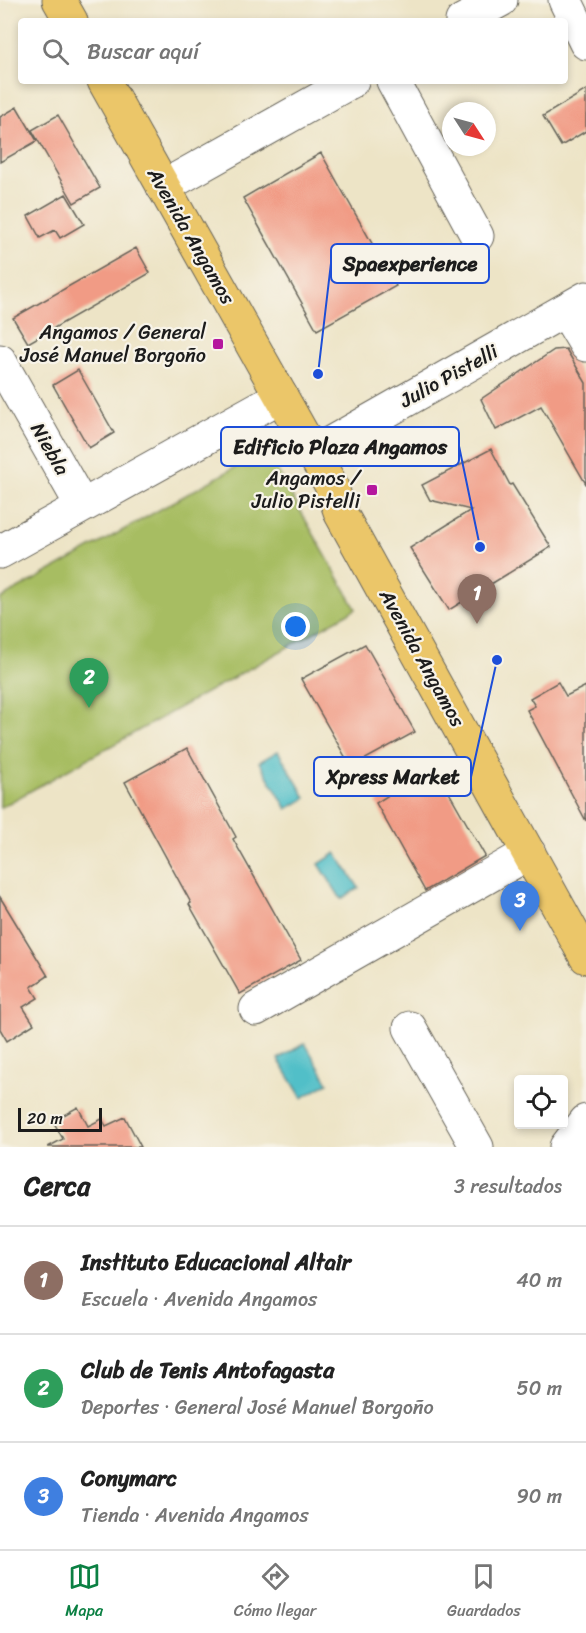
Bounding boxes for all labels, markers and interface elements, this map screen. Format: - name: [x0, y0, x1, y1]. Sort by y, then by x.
- search box: [18, 18, 568, 84]
- text: Buscar aquí: [87, 32, 199, 71]
- icon: search: [39, 35, 72, 68]
- north arrow: [442, 102, 496, 156]
- street label: Avenida Angamos: [137, 160, 245, 312]
- callout: Spaexperience: [331, 244, 489, 283]
- text: Spaexperience: [342, 245, 478, 283]
- place label: Angamos / General José Manuel Borgoño: [19, 315, 206, 373]
- street label: Julio Pistelli: [392, 334, 505, 418]
- marker: Angamos / General José Manuel Borgoño: [211, 337, 225, 351]
- street label: Niebla: [21, 416, 79, 482]
- callout: Edificio Plaza Angamos: [221, 427, 459, 466]
- text: Edificio Plaza Angamos: [233, 428, 447, 466]
- place label: Angamos / Julio Pistelli: [251, 461, 362, 519]
- marker: Angamos / Julio Pistelli: [365, 483, 379, 497]
- pin: 1: [458, 574, 496, 624]
- street label: Avenida Angamos: [369, 581, 475, 734]
- your location: [281, 612, 310, 641]
- pin: 2: [70, 658, 109, 708]
- callout: Xpress Market: [314, 757, 471, 796]
- text: Xpress Market: [324, 758, 461, 796]
- pin: 3: [500, 882, 540, 931]
- map controls: [514, 1075, 568, 1129]
- button: locate: [514, 1075, 568, 1129]
- text: 20 m: [27, 1104, 63, 1133]
- scale bar: [18, 1105, 102, 1132]
- text: Cerca: [24, 1163, 90, 1209]
- text: 3 resultados: [454, 1169, 562, 1204]
- text: Instituto Educacional Altair: [81, 1243, 351, 1282]
- text: 1: [39, 1263, 48, 1298]
- text: 40 m: [516, 1263, 562, 1298]
- text: Escuela · Avenida Angamos: [81, 1282, 317, 1317]
- text: Club de Tenis Antofagasta: [81, 1351, 334, 1390]
- text: 2: [38, 1371, 49, 1406]
- text: 50 m: [517, 1371, 562, 1406]
- text: Deportes · General José Manuel Borgoño: [81, 1390, 434, 1425]
- text: Conymarc: [81, 1459, 177, 1498]
- text: 3: [38, 1479, 49, 1514]
- text: 90 m: [517, 1479, 562, 1514]
- text: Tienda · Avenida Angamos: [81, 1498, 309, 1533]
- tab: Mapa: [65, 1560, 103, 1625]
- tab: Cómo llegar: [234, 1560, 316, 1625]
- tab: Guardados: [447, 1560, 521, 1625]

